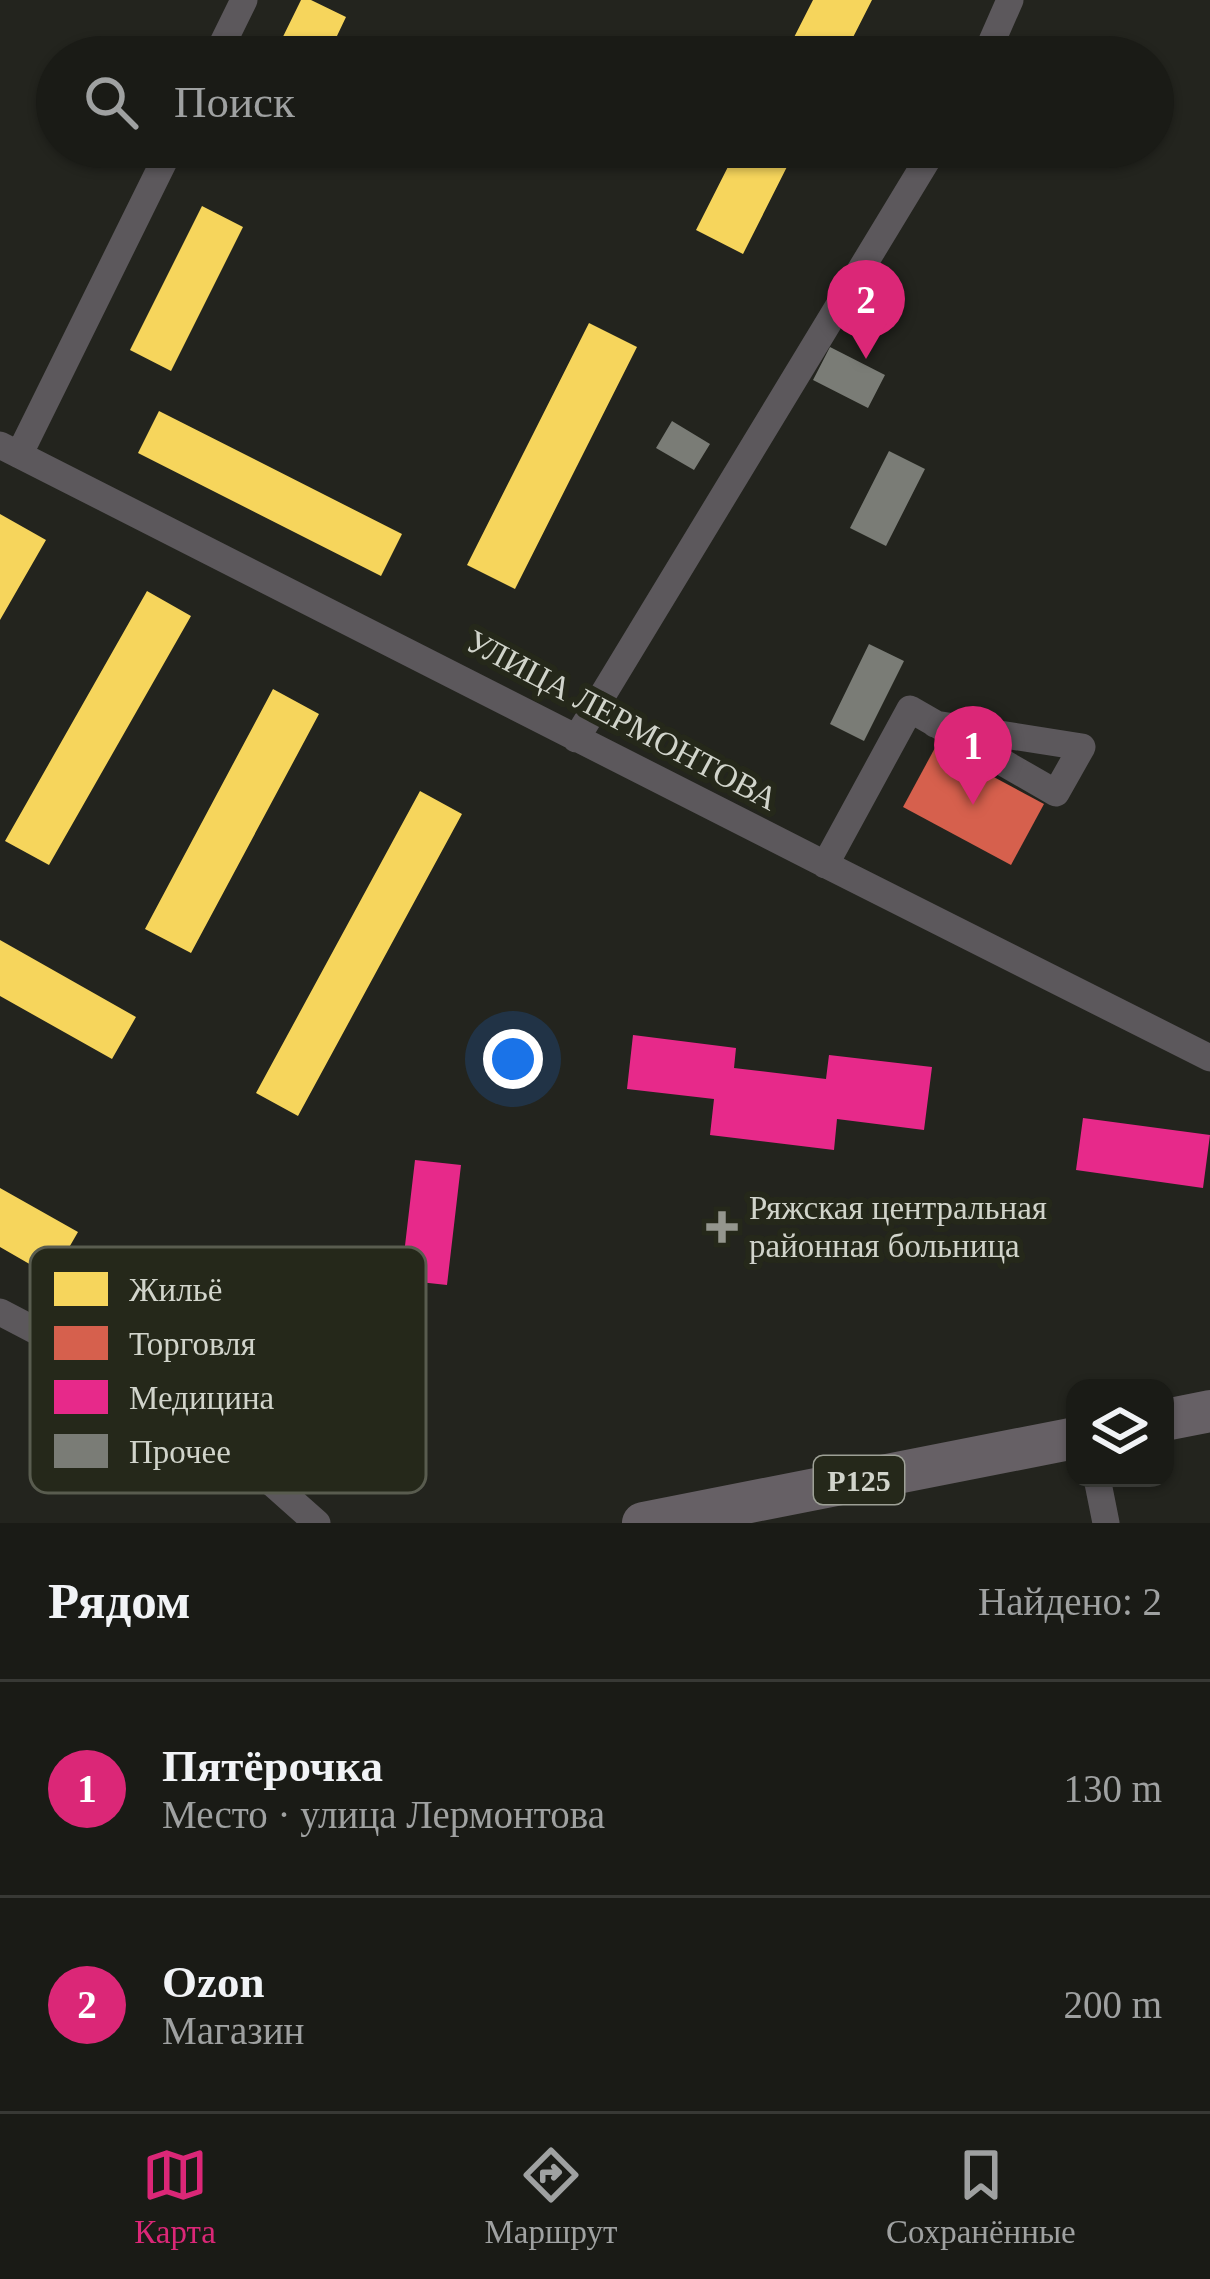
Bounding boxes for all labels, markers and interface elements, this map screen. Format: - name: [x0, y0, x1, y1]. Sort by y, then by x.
- search box: [36, 36, 1174, 168]
- icon: search: [78, 69, 144, 135]
- text: Поиск: [174, 77, 295, 127]
- pin: 2: [827, 260, 905, 359]
- street label: УЛИЦА ЛЕРМОНТОВА: [460, 623, 784, 817]
- pin: 1: [934, 706, 1012, 805]
- your location: [483, 1029, 543, 1089]
- place label: Ряжская центральная районная больница: [749, 1190, 1047, 1264]
- marker: Ряжская центральная районная больница: [706, 1211, 738, 1243]
- legend: [30, 1247, 426, 1493]
- text: Жильё: [129, 1272, 222, 1308]
- text: Торговля: [129, 1326, 256, 1362]
- map controls: [1066, 1379, 1174, 1487]
- button: layers: [1066, 1379, 1174, 1487]
- text: Медицина: [129, 1380, 275, 1416]
- text: Прочее: [129, 1434, 231, 1470]
- road number: Р125: [814, 1456, 904, 1504]
- text: Рядом: [48, 1573, 191, 1629]
- text: Найдено: 2: [978, 1580, 1162, 1623]
- text: Пятёрочка: [162, 1741, 383, 1791]
- text: 1: [77, 1767, 97, 1810]
- text: 130 m: [1063, 1767, 1162, 1810]
- text: Место · улица Лермонтова: [162, 1793, 605, 1836]
- text: Ozon: [162, 1957, 265, 2007]
- text: 2: [77, 1983, 97, 2026]
- text: 200 m: [1063, 1983, 1162, 2026]
- text: Магазин: [162, 2009, 304, 2052]
- tab: Карта: [134, 2142, 216, 2251]
- tab: Маршрут: [485, 2142, 617, 2251]
- tab: Сохранённые: [886, 2142, 1076, 2251]

